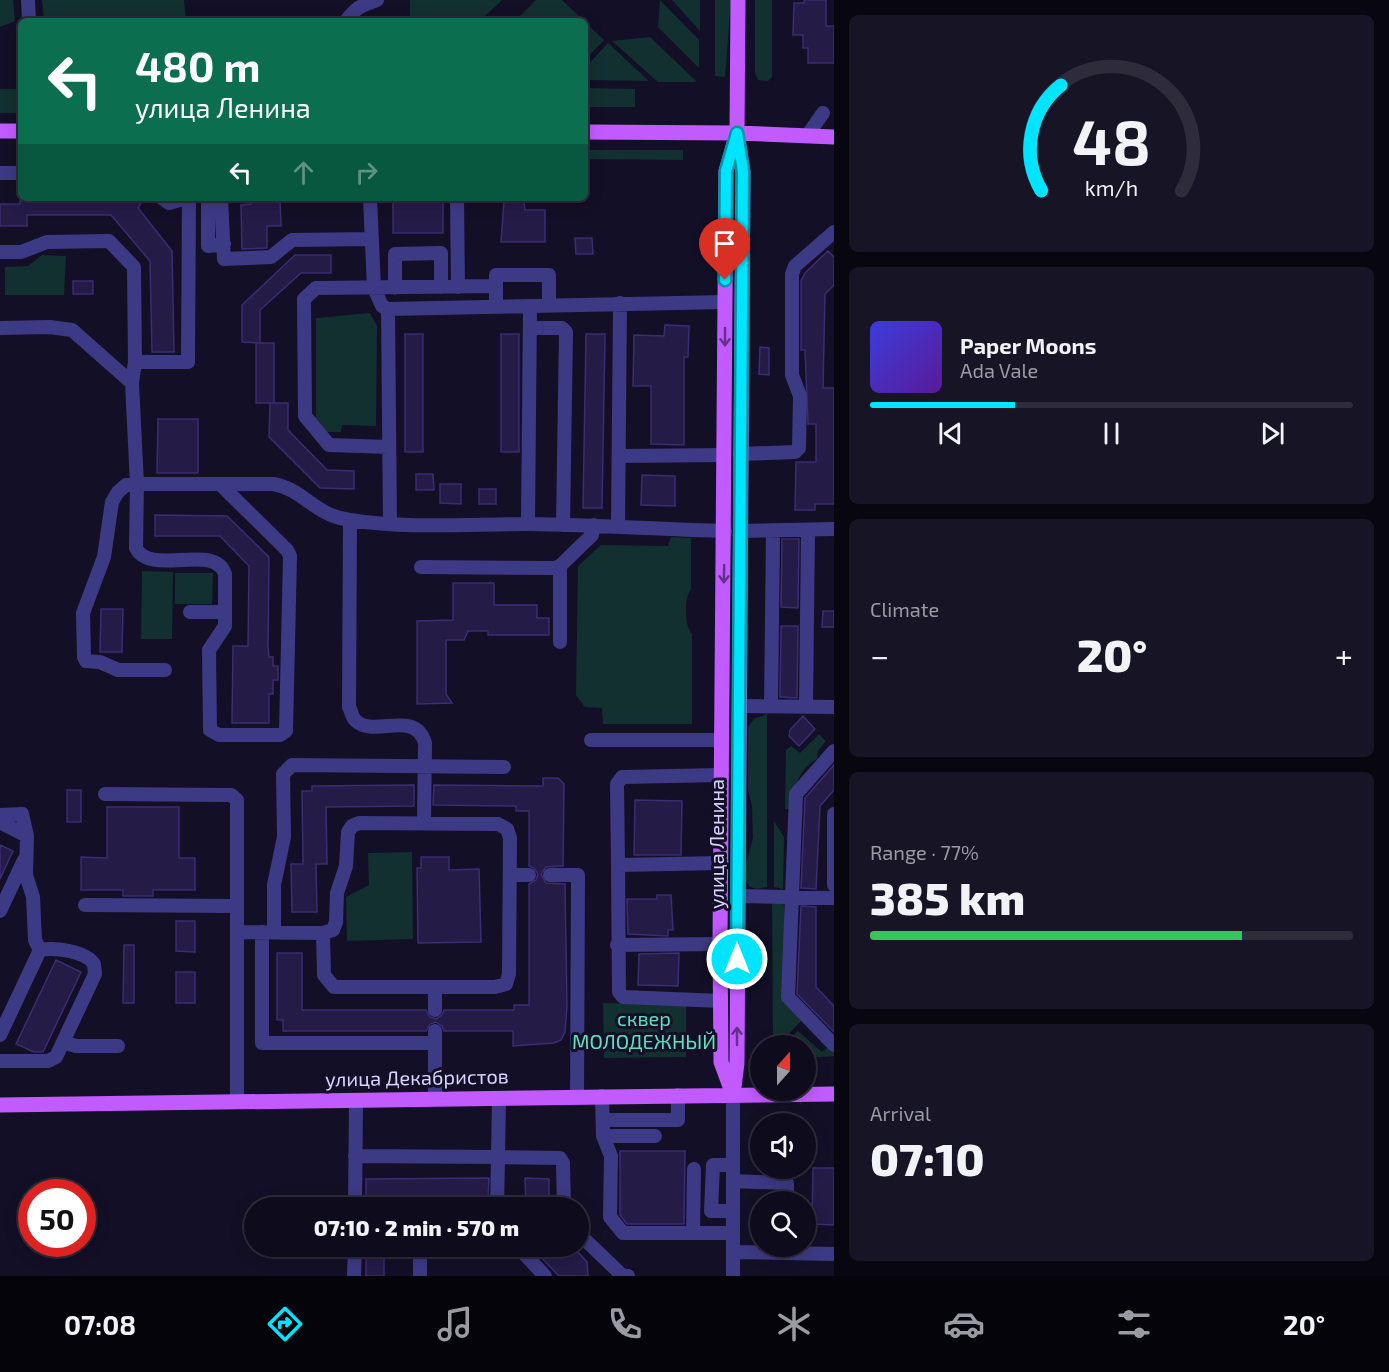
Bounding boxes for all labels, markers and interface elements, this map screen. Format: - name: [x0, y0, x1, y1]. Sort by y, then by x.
- text: 480 m: [135, 40, 261, 90]
- icon: left: [36, 42, 114, 120]
- text: улица Ленина: [135, 91, 311, 123]
- text: 48: [1072, 103, 1151, 178]
- icon: left: [224, 156, 257, 189]
- icon: ahead: [287, 156, 320, 189]
- icon: right: [350, 156, 383, 189]
- text: km/h: [1085, 175, 1138, 200]
- pin: [699, 218, 750, 280]
- icon: arrive: [708, 227, 741, 260]
- one-way arrow: [719, 326, 731, 346]
- text: Paper Moons: [960, 332, 1096, 358]
- text: Ada Vale: [960, 358, 1038, 382]
- icon: previous: [934, 417, 967, 450]
- icon: pause: [1095, 417, 1128, 450]
- icon: next: [1256, 417, 1289, 450]
- one-way arrow: [718, 563, 730, 583]
- text: Climate: [870, 597, 939, 621]
- text: 20°: [1077, 627, 1147, 681]
- text: −: [870, 635, 889, 675]
- text: +: [1335, 635, 1353, 675]
- street label: улица Ленина: [704, 779, 729, 909]
- text: Range · 77%: [870, 840, 979, 864]
- text: 385 km: [870, 870, 1025, 924]
- position arrow: [705, 927, 769, 991]
- park label: сквер МОЛОДЕЖНЫЙ: [572, 1006, 716, 1053]
- one-way arrow: [731, 1027, 743, 1047]
- north arrow: [750, 1035, 816, 1101]
- map controls: [750, 1035, 816, 1257]
- street label: улица Декабристов: [325, 1063, 509, 1092]
- text: Arrival: [870, 1101, 931, 1125]
- button: sound: [750, 1113, 816, 1179]
- text: 07:10: [870, 1131, 985, 1185]
- speed limit sign: 50: [18, 1179, 96, 1257]
- button: search: [750, 1191, 816, 1257]
- text: 07:10 · 2 min · 570 m: [314, 1214, 519, 1240]
- icon: directions: [264, 1303, 306, 1345]
- icon: music: [434, 1303, 476, 1345]
- icon: phone: [604, 1303, 646, 1345]
- icon: climate: [773, 1303, 815, 1345]
- icon: car: [943, 1303, 985, 1345]
- icon: filters: [1113, 1303, 1155, 1345]
- text: 07:08: [64, 1308, 136, 1340]
- text: 20°: [1283, 1308, 1325, 1340]

